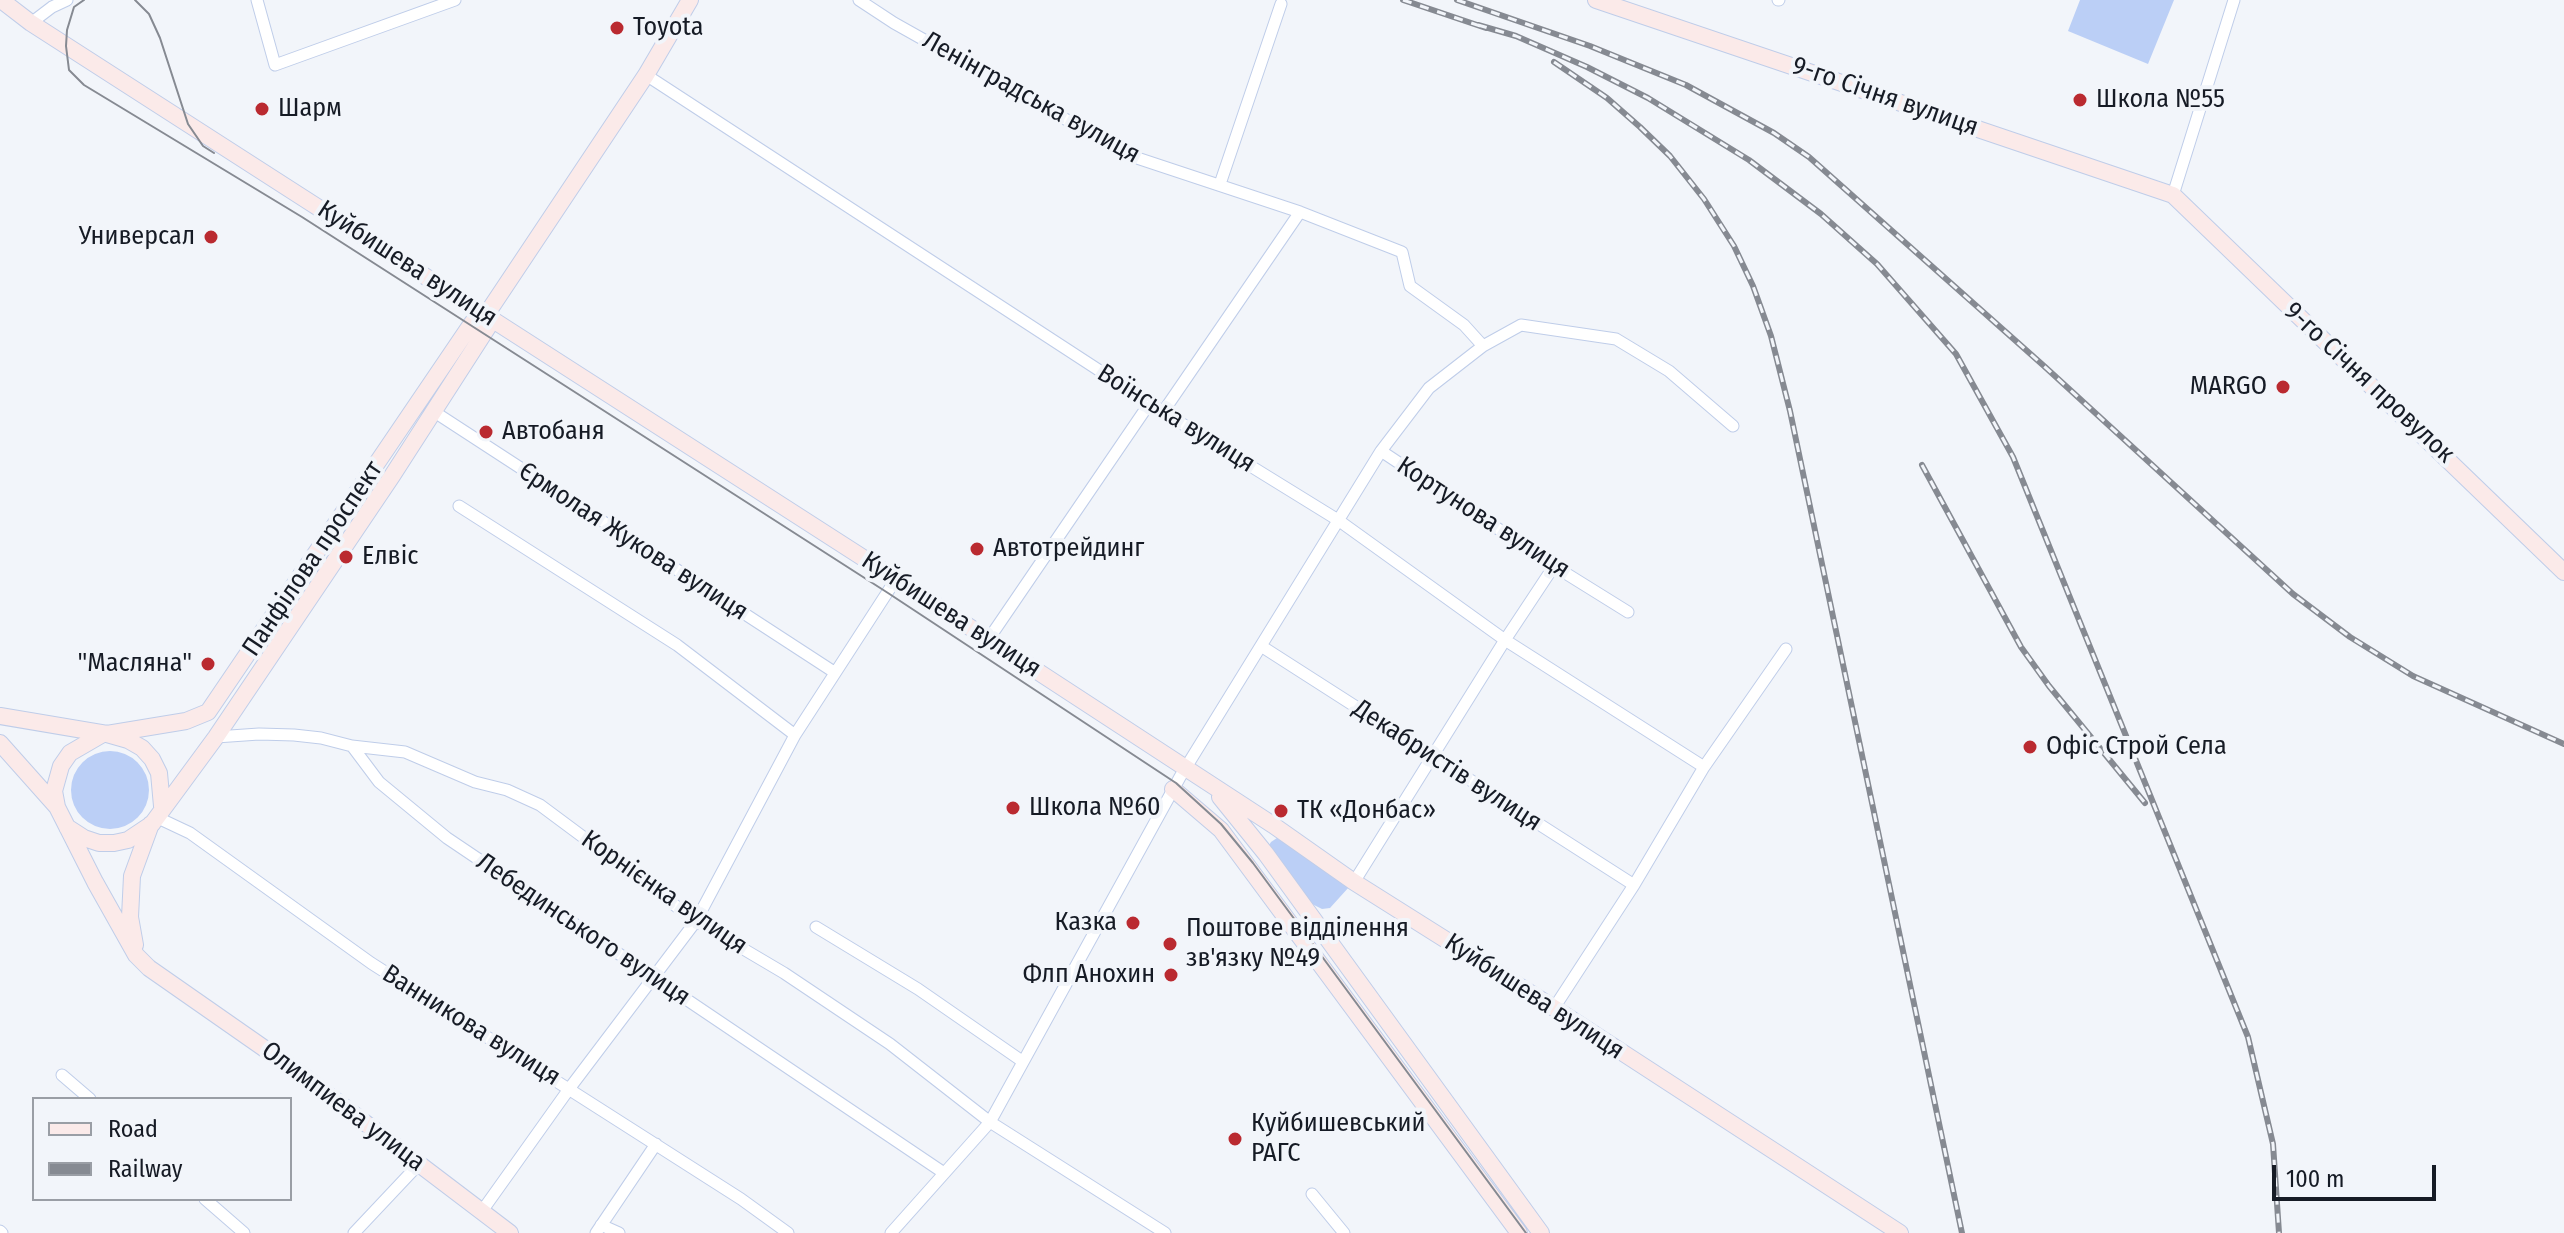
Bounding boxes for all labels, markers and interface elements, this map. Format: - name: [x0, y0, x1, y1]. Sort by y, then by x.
- place label: Toyota: [633, 12, 703, 44]
- marker: Toyota: [608, 19, 626, 37]
- street label: Ленінградська вулиця: [917, 25, 1145, 171]
- street label: 9-го Січня вулиця: [1788, 51, 1982, 143]
- place label: Школа №55: [2096, 84, 2225, 116]
- marker: Школа №55: [2071, 91, 2089, 109]
- place label: Шарм: [278, 93, 342, 125]
- marker: Шарм: [253, 100, 271, 118]
- street label: Куйбишева вулиця: [311, 194, 503, 334]
- place label: Универсал: [79, 221, 195, 253]
- marker: Универсал: [202, 228, 220, 246]
- street label: 9-го Січня провулок: [2277, 296, 2461, 470]
- street label: Воїнська вулиця: [1091, 358, 1261, 480]
- place label: MARGO: [2190, 371, 2267, 403]
- marker: MARGO: [2274, 378, 2292, 396]
- place label: Автобаня: [502, 416, 605, 448]
- marker: Автобаня: [477, 423, 495, 441]
- street label: Кортунова вулиця: [1391, 451, 1575, 585]
- street label: Панфілова проспект: [236, 456, 390, 662]
- street label: Єрмолая Жукова вулиця: [512, 456, 754, 628]
- place label: Автотрейдинг: [993, 533, 1144, 565]
- marker: Автотрейдинг: [968, 540, 986, 558]
- place label: Елвіс: [362, 541, 418, 573]
- street label: Куйбишева вулиця: [855, 545, 1047, 685]
- marker: Елвіс: [337, 548, 355, 566]
- place label: "Масляна": [77, 648, 192, 680]
- marker: "Масляна": [199, 655, 217, 673]
- street label: Декабристів вулиця: [1347, 693, 1547, 839]
- place label: Офіс Строй Села: [2046, 731, 2227, 763]
- marker: Офіс Строй Села: [2021, 738, 2039, 756]
- place label: Школа №60: [1029, 792, 1161, 824]
- place label: ТК «Донбас»: [1297, 795, 1436, 827]
- marker: Школа №60: [1004, 799, 1022, 817]
- marker: ТК «Донбас»: [1272, 802, 1290, 820]
- street label: Корнієнка вулиця: [575, 824, 753, 962]
- street label: Лебединського вулиця: [470, 847, 696, 1013]
- place label: Казка: [1054, 907, 1117, 939]
- place label: Поштове відділення зв'язку №49: [1186, 913, 1409, 974]
- marker: Казка: [1124, 914, 1142, 932]
- street label: Куйбишева вулиця: [1438, 927, 1630, 1067]
- marker: Поштове відділення зв'язку №49: [1161, 935, 1179, 953]
- street label: Ванникова вулиця: [376, 959, 566, 1093]
- place label: Флп Анохин: [1023, 959, 1155, 991]
- marker: Флп Анохин: [1162, 966, 1180, 984]
- street label: Олимпиева улица: [255, 1035, 431, 1179]
- legend: [32, 1097, 292, 1201]
- place label: Куйбишевський РАГС: [1251, 1108, 1425, 1170]
- text: Road: [108, 1115, 158, 1143]
- marker: Куйбишевський РАГС: [1226, 1130, 1244, 1148]
- scale bar: [2276, 1149, 2440, 1199]
- text: Railway: [108, 1155, 183, 1183]
- text: 100 m: [2286, 1165, 2344, 1193]

